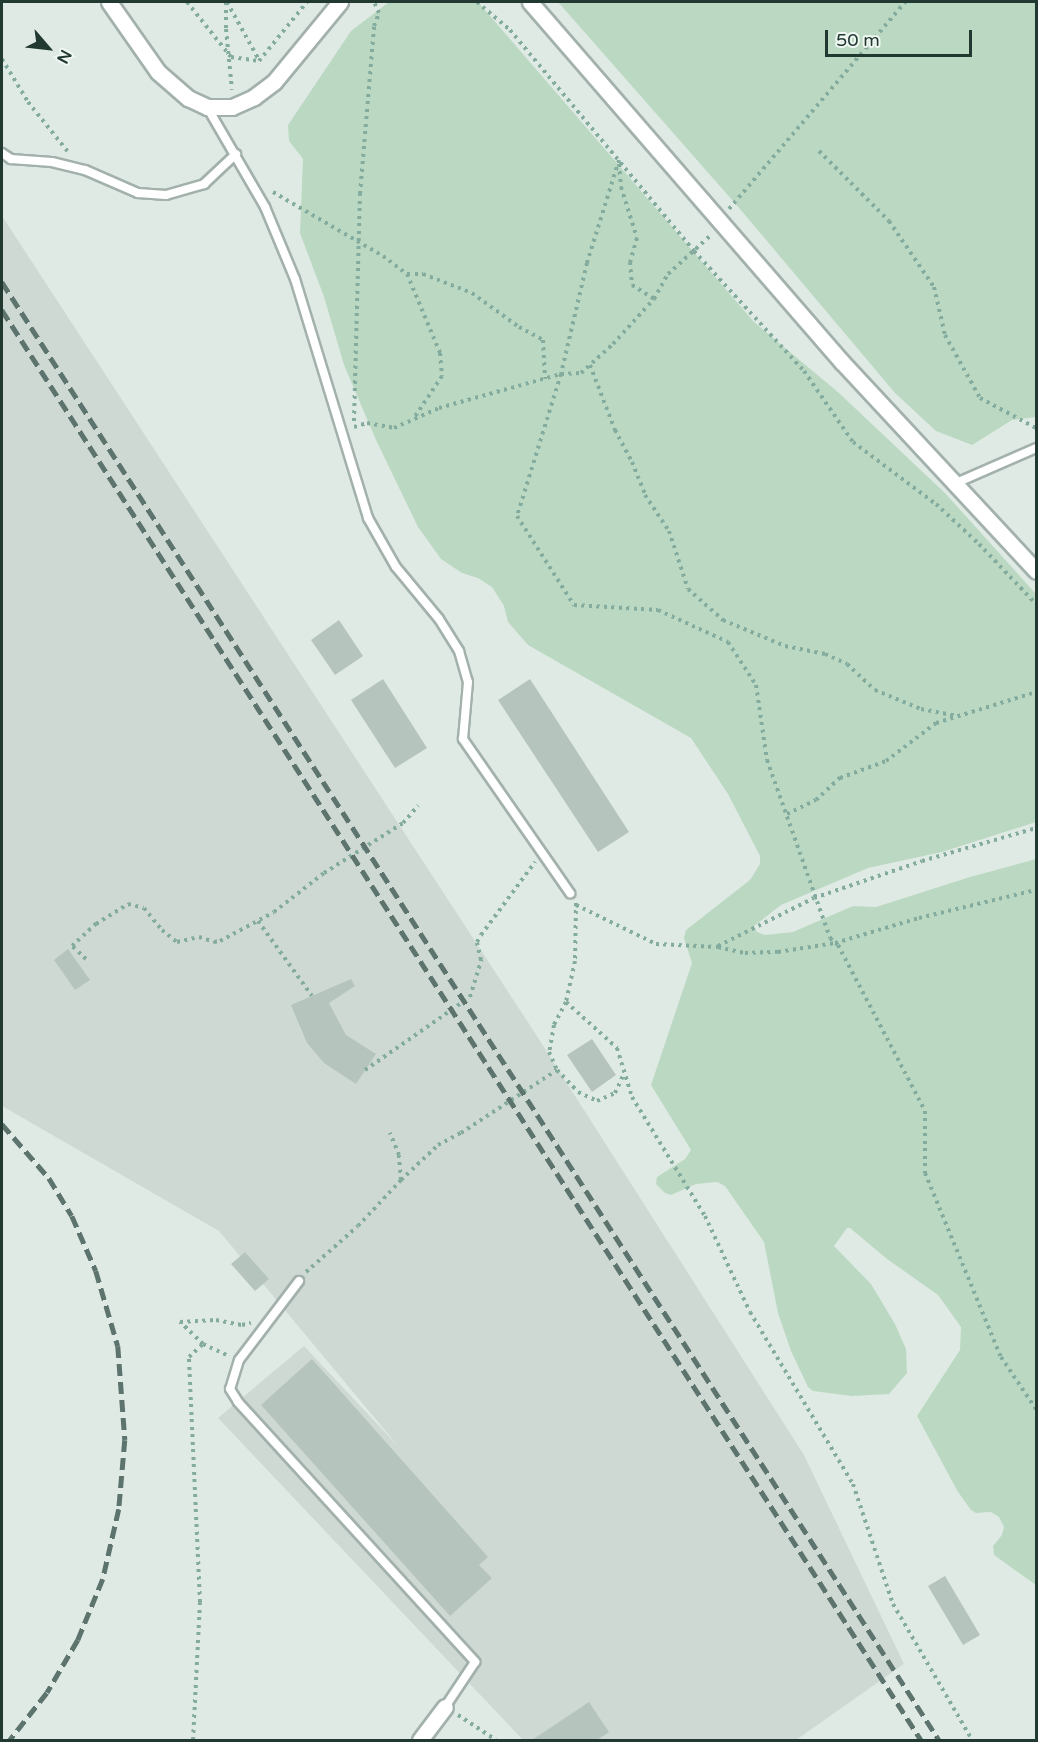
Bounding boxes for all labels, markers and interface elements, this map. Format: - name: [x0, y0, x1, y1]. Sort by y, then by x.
- north arrow: [18, 18, 78, 78]
- scale bar: [828, 18, 975, 56]
- text: 50 m: [836, 29, 880, 51]
- text: N: [52, 46, 76, 67]

